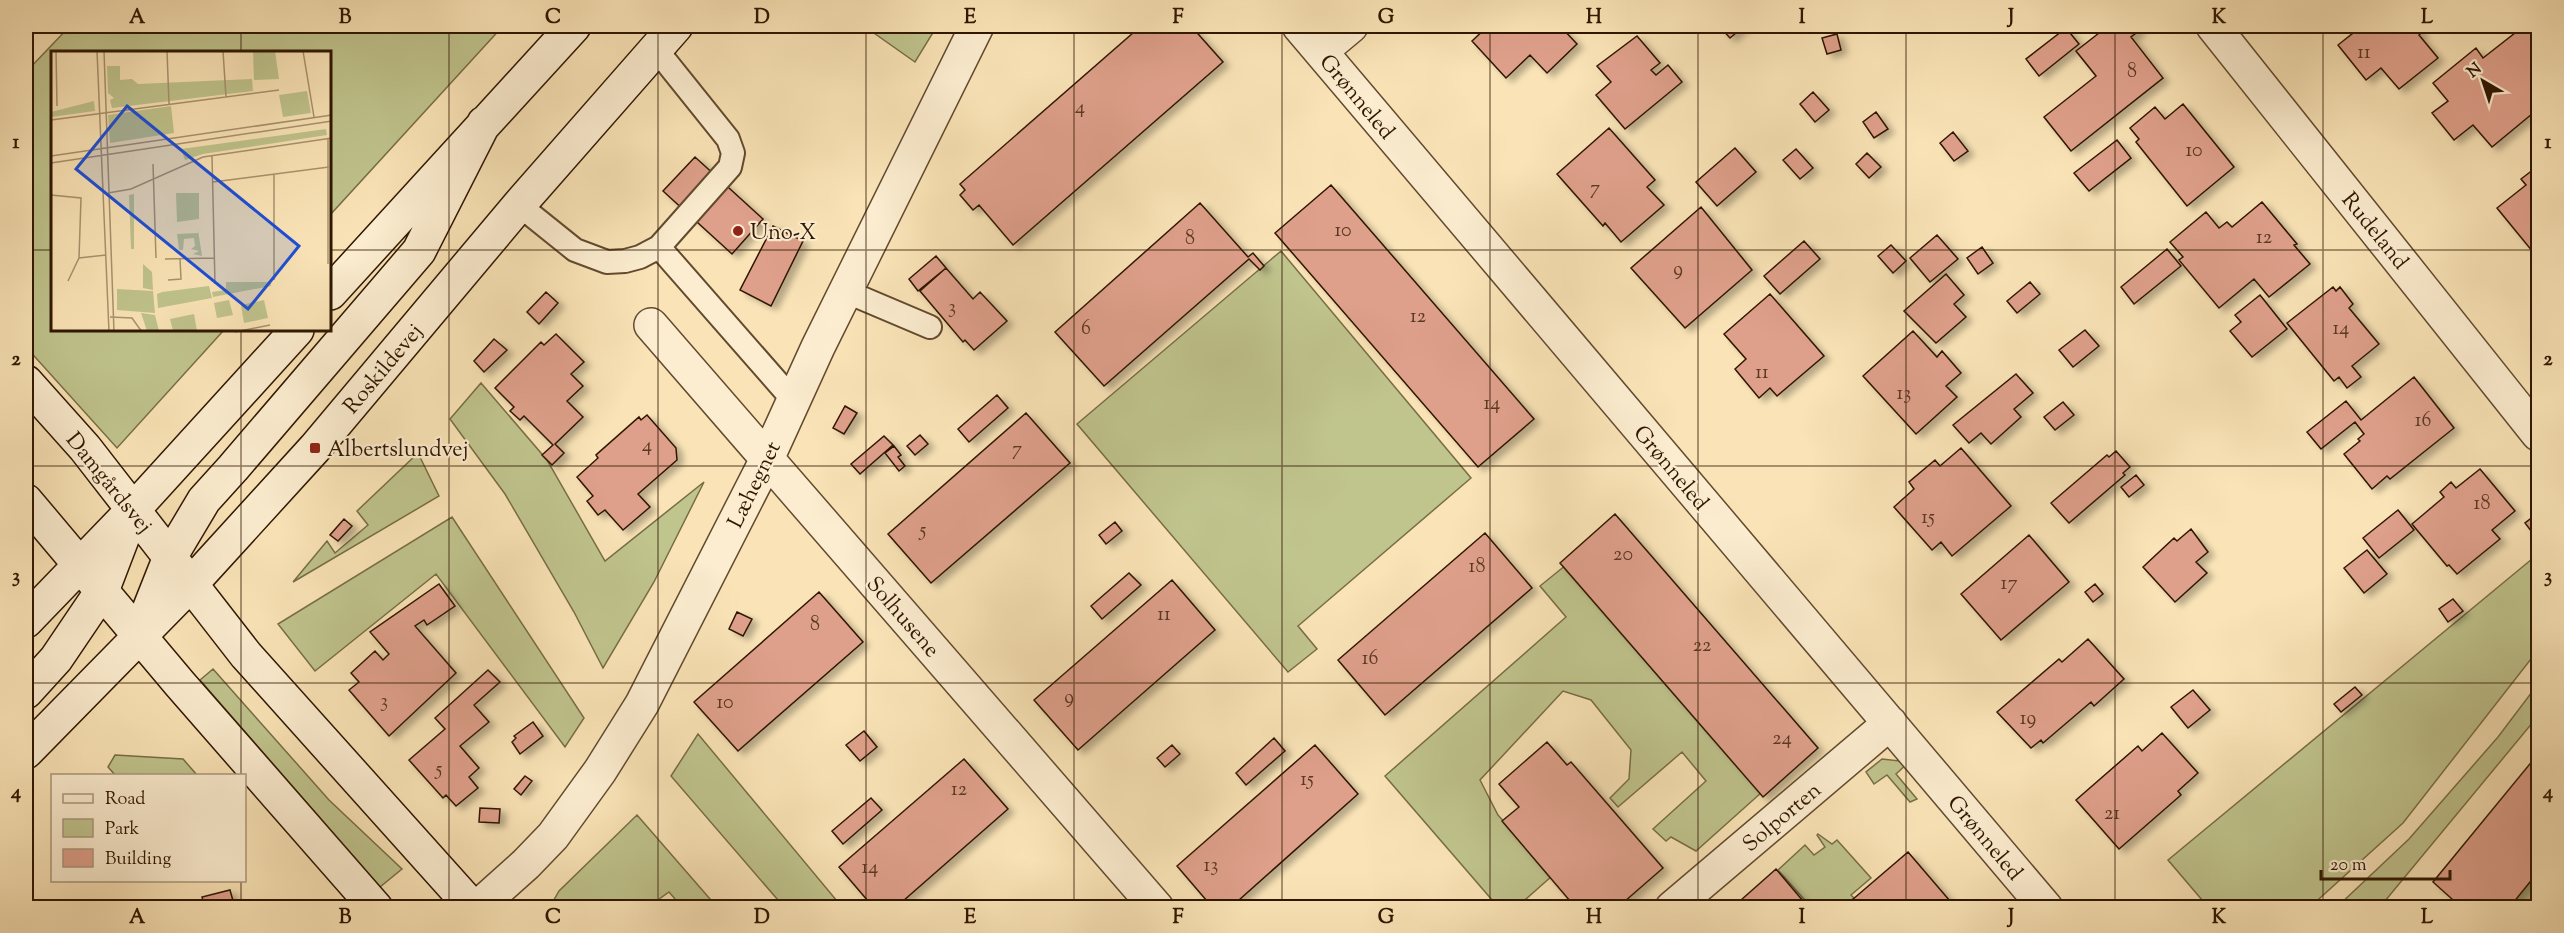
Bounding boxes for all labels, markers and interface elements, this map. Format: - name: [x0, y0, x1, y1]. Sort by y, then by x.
- text: A: [129, 4, 146, 33]
- text: B: [339, 4, 352, 33]
- text: C: [545, 4, 561, 33]
- text: D: [754, 4, 770, 33]
- text: E: [964, 4, 977, 33]
- text: F: [1172, 4, 1184, 33]
- text: G: [1378, 4, 1395, 33]
- text: H: [1586, 4, 1602, 33]
- text: I: [1799, 4, 1806, 33]
- text: J: [2006, 4, 2014, 33]
- text: K: [2212, 4, 2227, 33]
- text: L: [2421, 4, 2434, 33]
- house number: 11: [2357, 39, 2371, 68]
- street label: Grønneled: [1310, 48, 1401, 148]
- inset map: [51, 51, 332, 332]
- north arrow: [2453, 51, 2513, 111]
- house number: 8: [2127, 58, 2137, 87]
- text: N: [2463, 58, 2488, 84]
- house number: 4: [1075, 94, 1085, 123]
- text: 1: [13, 129, 20, 158]
- text: 1: [2545, 129, 2552, 158]
- house number: 10: [2185, 137, 2203, 166]
- house number: 7: [1590, 175, 1600, 204]
- street label: Rudeland: [2332, 186, 2415, 278]
- house number: 10: [1334, 217, 1352, 246]
- place label: Uno-X: [750, 218, 817, 250]
- marker: Uno-X: [731, 224, 745, 238]
- house number: 12: [2256, 224, 2272, 253]
- house number: 8: [1185, 225, 1195, 254]
- house number: 9: [1673, 256, 1683, 285]
- house number: 3: [948, 294, 956, 323]
- house number: 12: [1410, 303, 1426, 332]
- house number: 6: [1081, 315, 1091, 344]
- house number: 14: [2333, 315, 2349, 344]
- street label: Roskildevej: [337, 318, 432, 422]
- text: 2: [11, 346, 21, 375]
- text: 2: [2543, 346, 2553, 375]
- house number: 11: [1755, 359, 1769, 388]
- house number: 13: [1897, 380, 1911, 409]
- house number: 14: [1484, 390, 1500, 419]
- house number: 16: [2415, 407, 2431, 436]
- street label: Grønneled: [1624, 419, 1715, 519]
- street label: Damgårdsvej: [57, 426, 159, 542]
- house number: 4: [642, 432, 652, 461]
- place label: Albertslundvej: [327, 435, 469, 467]
- street label: Læhegnet: [721, 436, 791, 534]
- house number: 7: [1012, 436, 1022, 465]
- marker: Albertslundvej: [308, 441, 322, 455]
- house number: 18: [2474, 490, 2490, 519]
- house number: 15: [1921, 504, 1935, 533]
- house number: 5: [919, 517, 927, 546]
- house number: 20: [1613, 541, 1633, 570]
- house number: 18: [1469, 553, 1485, 582]
- text: 3: [12, 563, 20, 592]
- text: 3: [2544, 563, 2552, 592]
- street label: Solhusene: [857, 570, 946, 666]
- house number: 17: [2001, 570, 2017, 599]
- house number: 11: [1157, 601, 1171, 630]
- house number: 8: [810, 611, 820, 640]
- house number: 22: [1693, 632, 1711, 661]
- house number: 16: [1362, 645, 1378, 674]
- house number: 9: [1064, 684, 1074, 713]
- house number: 3: [380, 688, 388, 717]
- house number: 10: [716, 689, 734, 718]
- house number: 19: [2020, 705, 2036, 734]
- house number: 24: [1772, 725, 1792, 754]
- house number: 5: [435, 756, 443, 785]
- house number: 15: [1300, 766, 1314, 795]
- legend: [51, 774, 246, 882]
- house number: 12: [951, 776, 967, 805]
- street label: Solporten: [1737, 776, 1829, 861]
- text: 4: [10, 779, 21, 808]
- text: 4: [2542, 779, 2553, 808]
- text: Road: [105, 787, 145, 813]
- street label: Grønneled: [1938, 789, 2029, 889]
- house number: 21: [2104, 800, 2120, 829]
- text: Park: [105, 817, 140, 843]
- scale bar: [2321, 843, 2450, 881]
- text: Building: [105, 847, 171, 873]
- house number: 13: [1204, 852, 1218, 881]
- text: 20 m: [2330, 853, 2367, 879]
- house number: 14: [862, 854, 878, 883]
- text: A: [129, 904, 146, 933]
- text: B: [339, 904, 352, 933]
- text: C: [545, 904, 561, 933]
- text: D: [754, 904, 770, 933]
- text: E: [964, 904, 977, 933]
- text: F: [1172, 904, 1184, 933]
- text: G: [1378, 904, 1395, 933]
- text: H: [1586, 904, 1602, 933]
- text: I: [1799, 904, 1806, 933]
- text: J: [2006, 904, 2014, 933]
- text: K: [2212, 904, 2227, 933]
- text: L: [2421, 904, 2434, 933]

